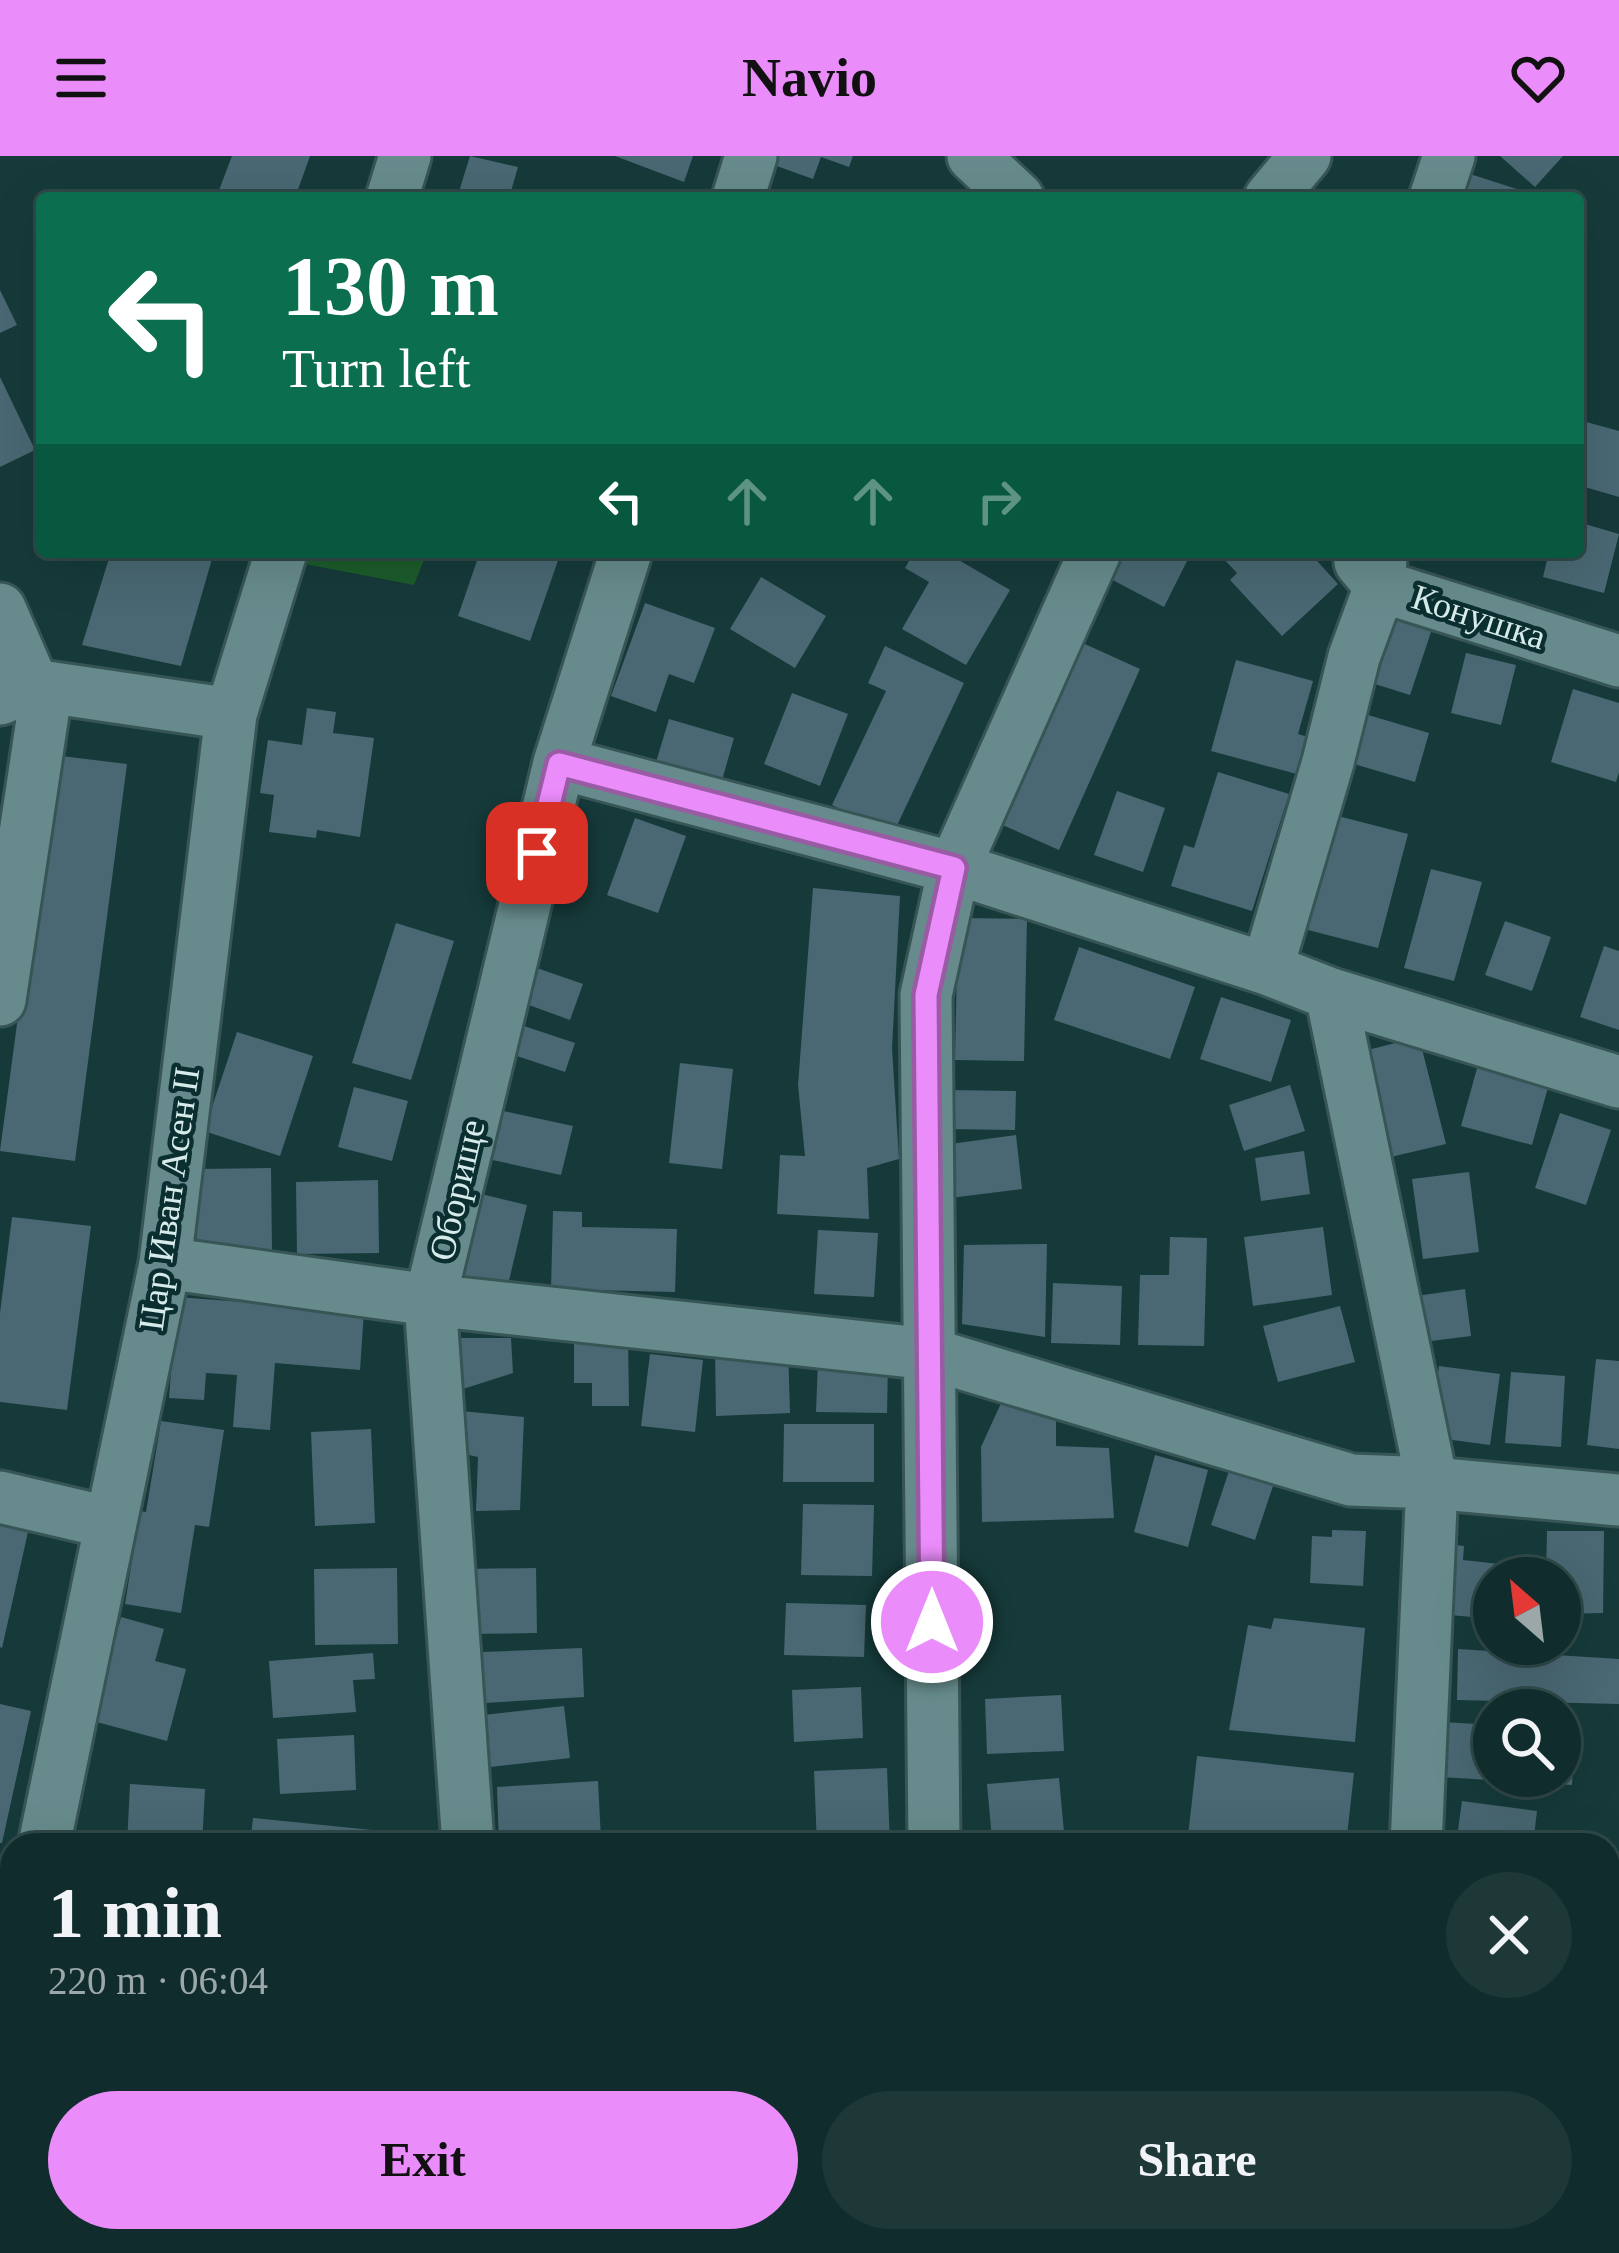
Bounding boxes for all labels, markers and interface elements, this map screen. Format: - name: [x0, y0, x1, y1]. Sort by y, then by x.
- icon: menu: [48, 45, 114, 111]
- icon: heart: [1505, 45, 1571, 111]
- text: Navio: [742, 48, 877, 108]
- icon: left: [84, 240, 240, 396]
- text: 130 m: [282, 240, 499, 333]
- text: Turn left: [282, 339, 471, 399]
- icon: left: [588, 468, 654, 534]
- icon: ahead: [714, 468, 780, 534]
- icon: ahead: [840, 468, 906, 534]
- icon: right: [966, 468, 1032, 534]
- street label: Конушка: [1407, 577, 1551, 657]
- pin: [486, 802, 588, 904]
- icon: arrive: [504, 820, 570, 886]
- street label: Цар Иван Асен II: [131, 1065, 207, 1333]
- street label: Оборище: [421, 1116, 493, 1264]
- north arrow: [1473, 1557, 1581, 1665]
- map controls: [1473, 1557, 1581, 1797]
- position arrow: [869, 1559, 995, 1685]
- button: search: [1473, 1689, 1581, 1797]
- button: close: [1446, 1872, 1572, 1998]
- text: 1 min: [48, 1873, 222, 1953]
- text: 220 m · 06:04: [48, 1959, 268, 2002]
- button: Exit: [48, 2091, 798, 2229]
- button: Share: [822, 2091, 1572, 2229]

